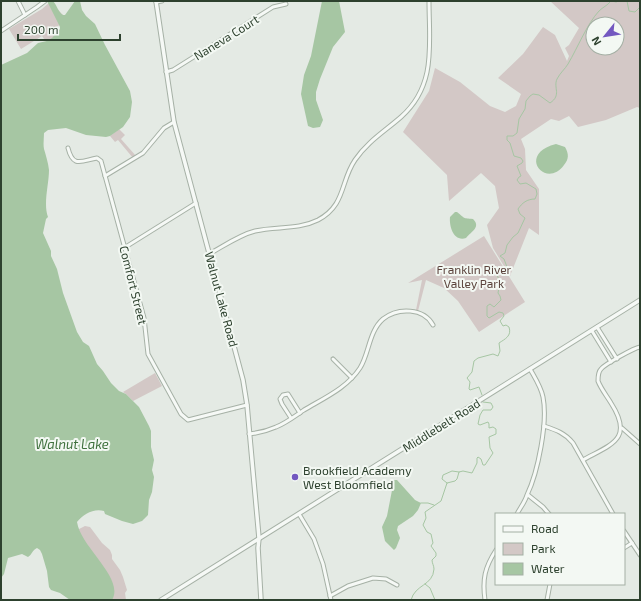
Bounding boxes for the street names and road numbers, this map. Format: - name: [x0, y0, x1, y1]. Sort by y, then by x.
- street label: Naneva Court: [191, 11, 261, 63]
- street label: Comfort Street: [117, 244, 151, 326]
- street label: Walnut Lake Road: [203, 250, 241, 348]
- street label: Middlebelt Road: [400, 396, 482, 454]

